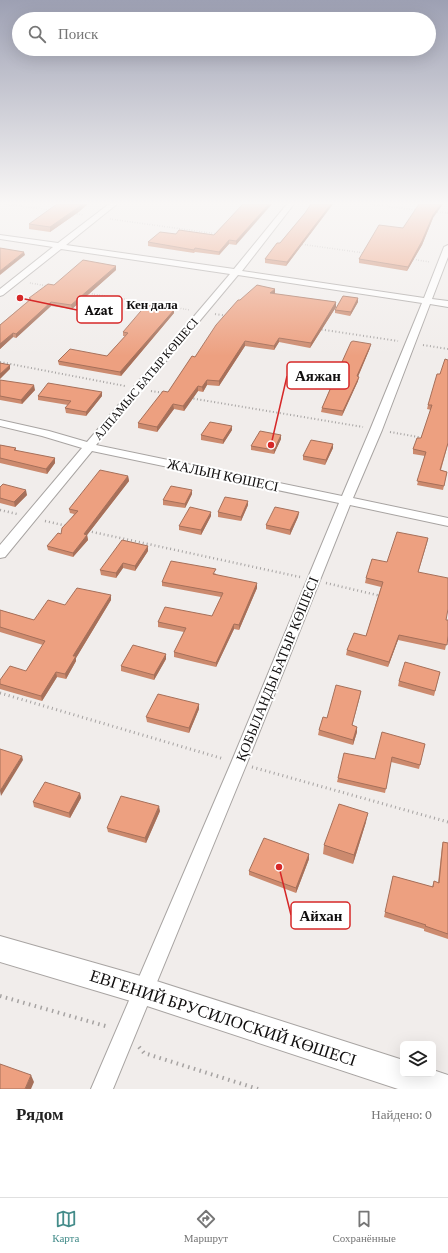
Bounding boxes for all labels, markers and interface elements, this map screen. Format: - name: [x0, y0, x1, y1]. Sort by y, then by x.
- search box: [12, 12, 436, 56]
- icon: search: [26, 23, 48, 45]
- text: Поиск: [58, 26, 98, 42]
- callout: Azat: [77, 296, 122, 323]
- district label: Кен дала: [126, 297, 178, 312]
- text: Azat: [84, 302, 114, 318]
- street label: АЛПАМЫС БАТЫР КӨШЕСІ: [91, 315, 201, 443]
- callout: Аяжан: [287, 362, 349, 389]
- text: Аяжан: [295, 368, 341, 384]
- street label: ЖАЛЫН КӨШЕСІ: [166, 455, 280, 495]
- street label: ҚОБЫЛАНДЫ БАТЫР КӨШЕСІ: [233, 574, 322, 764]
- callout: Айхан: [291, 902, 350, 929]
- text: Айхан: [300, 908, 343, 924]
- street label: ЕВГЕНИЙ БРУСИЛОСКИЙ КӨШЕСІ: [87, 966, 359, 1070]
- map controls: [400, 1041, 436, 1077]
- button: layers: [400, 1041, 436, 1077]
- text: Рядом: [16, 1105, 64, 1124]
- text: Найдено: 0: [371, 1107, 432, 1122]
- tab: Карта: [52, 1208, 79, 1244]
- tab: Маршрут: [184, 1208, 228, 1244]
- tab: Сохранённые: [333, 1208, 396, 1244]

